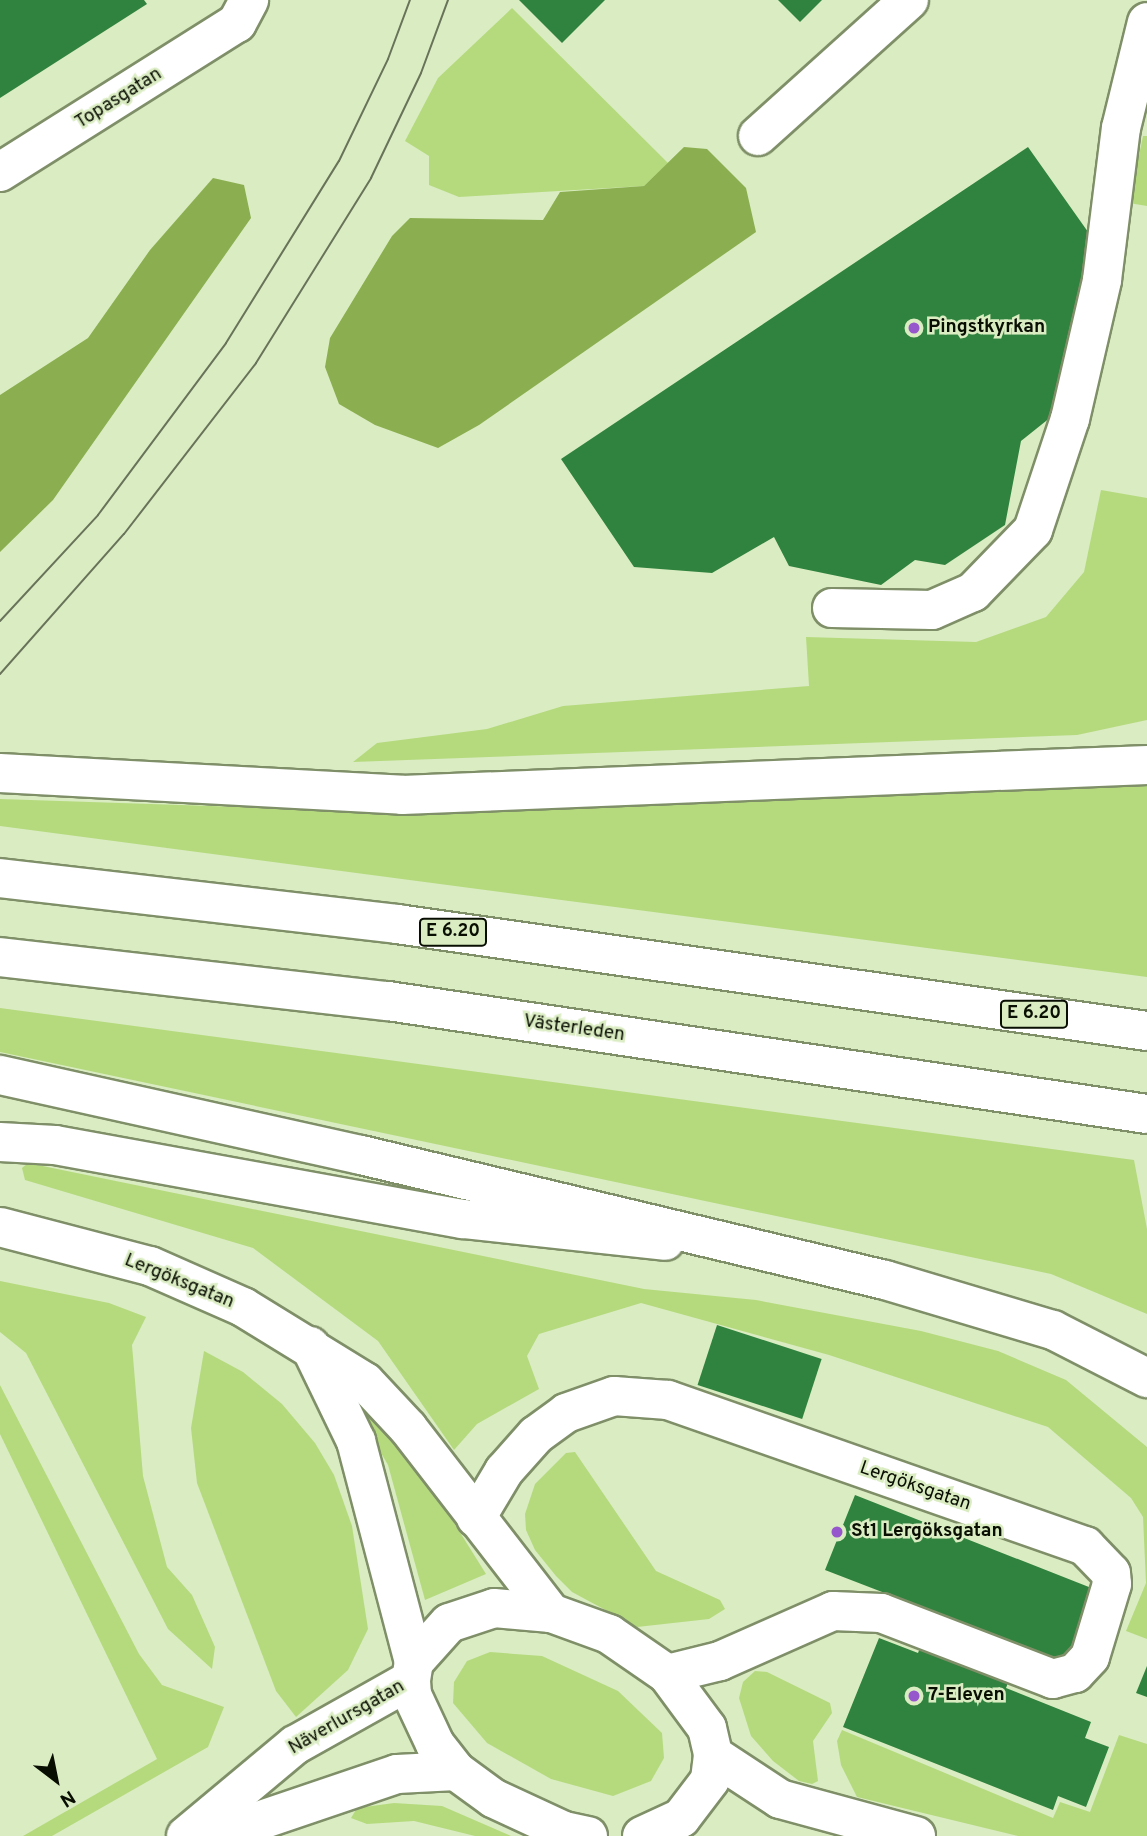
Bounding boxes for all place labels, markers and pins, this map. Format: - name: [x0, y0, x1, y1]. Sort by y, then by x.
- place label: Pingstkyrkan: [928, 317, 1045, 339]
- marker: Pingstkyrkan: [906, 320, 922, 336]
- place label: St1 Lergöksgatan: [851, 1521, 1003, 1543]
- marker: St1 Lergöksgatan: [829, 1524, 845, 1540]
- place label: 7-Eleven: [928, 1685, 1005, 1707]
- marker: 7-Eleven: [906, 1688, 922, 1704]

